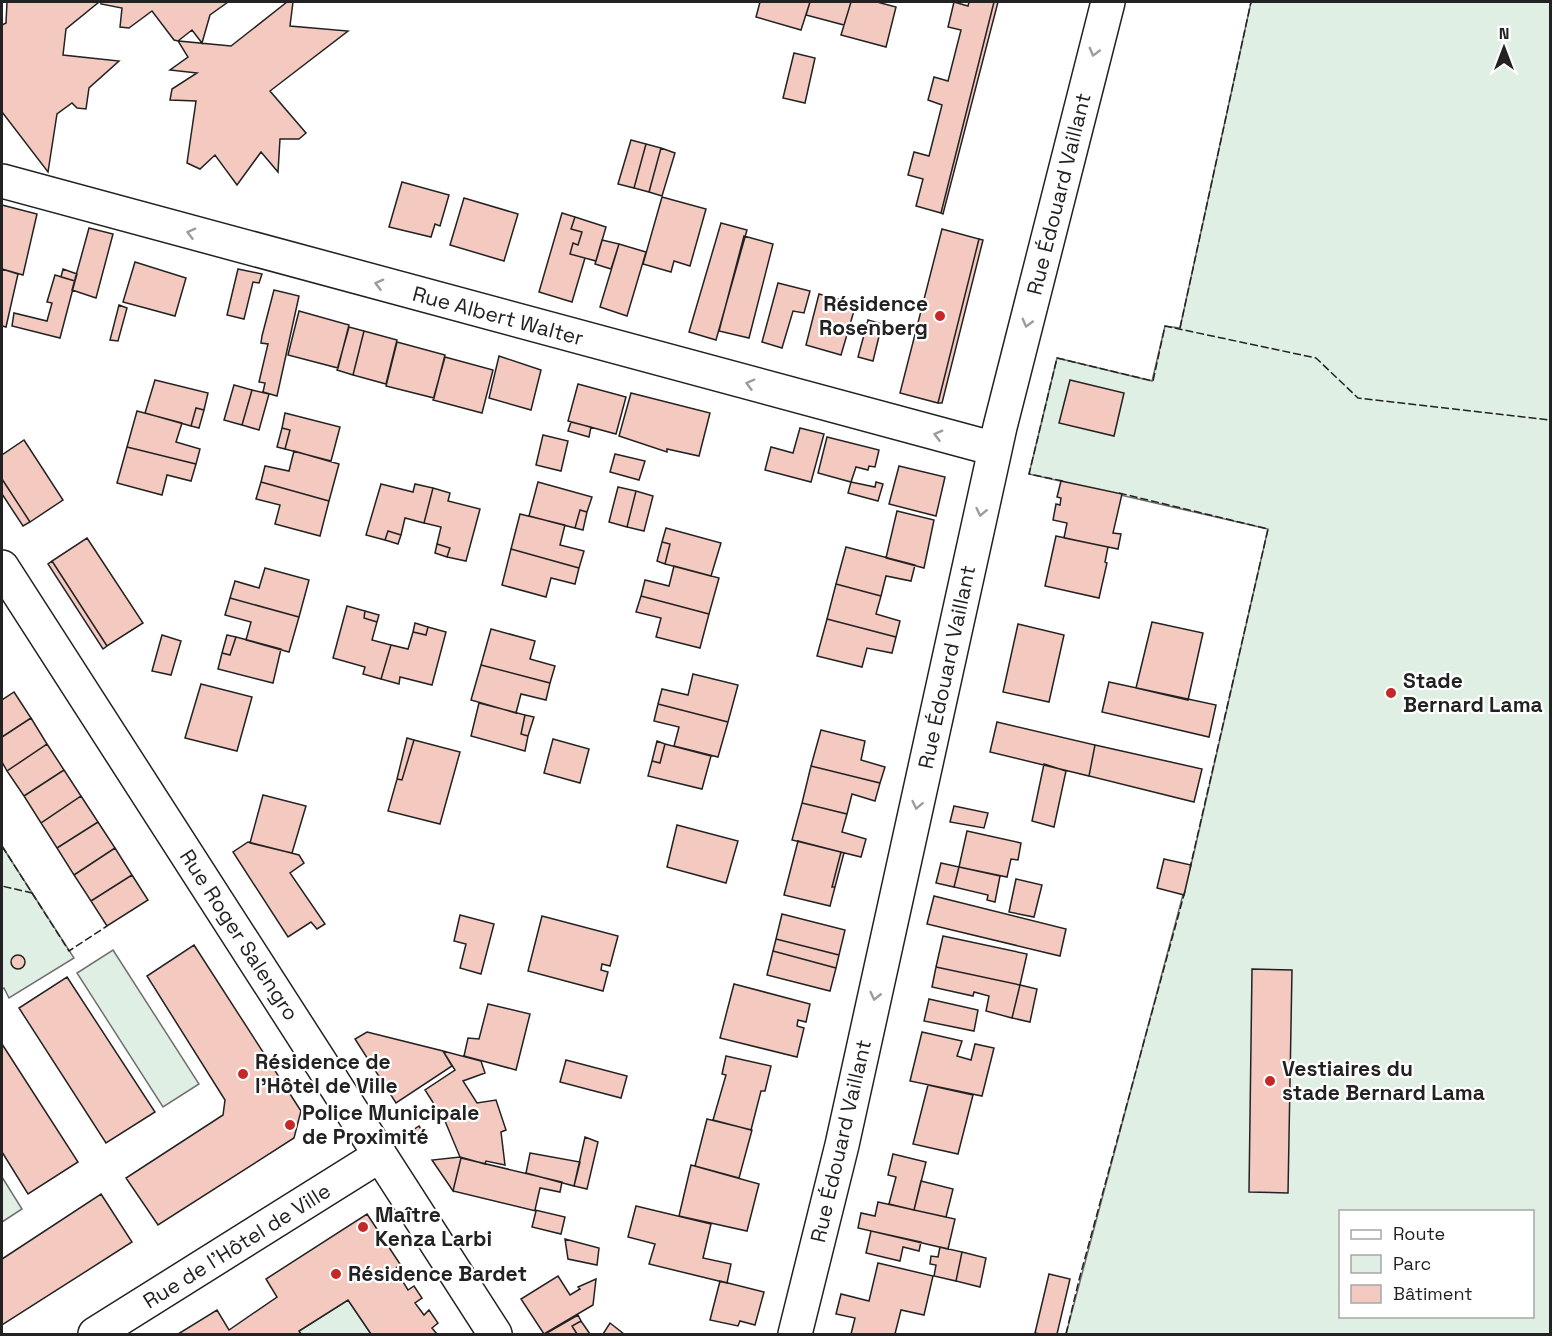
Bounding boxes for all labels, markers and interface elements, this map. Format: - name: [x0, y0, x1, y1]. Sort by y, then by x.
- north arrow: [1474, 18, 1534, 78]
- text: N: [1499, 23, 1509, 44]
- one-way arrow: [1089, 46, 1101, 57]
- street label: Rue Édouard Vaillant: [1020, 90, 1097, 298]
- one-way arrow: [186, 227, 196, 240]
- one-way arrow: [375, 278, 385, 291]
- street label: Rue Albert Walter: [410, 280, 587, 351]
- place label: Résidence Rosenberg: [819, 290, 928, 341]
- marker: Résidence Rosenberg: [933, 309, 947, 323]
- one-way arrow: [1022, 317, 1034, 328]
- one-way arrow: [745, 379, 756, 391]
- one-way arrow: [933, 430, 944, 442]
- one-way arrow: [975, 507, 988, 517]
- street label: Rue Édouard Vaillant: [912, 563, 981, 771]
- place label: Stade Bernard Lama: [1403, 667, 1543, 718]
- marker: Stade Bernard Lama: [1384, 686, 1398, 700]
- one-way arrow: [911, 800, 924, 810]
- street label: Rue Roger Salengro: [174, 844, 305, 1025]
- one-way arrow: [869, 990, 882, 1000]
- street label: Rue Édouard Vaillant: [804, 1037, 877, 1245]
- place label: Résidence de l'Hôtel de Ville: [255, 1048, 398, 1099]
- place label: Vestiaires du stade Bernard Lama: [1282, 1055, 1485, 1106]
- marker: Résidence de l'Hôtel de Ville: [236, 1067, 250, 1081]
- marker: Vestiaires du stade Bernard Lama: [1263, 1074, 1277, 1088]
- place label: Police Municipale de Proximité: [302, 1099, 479, 1150]
- marker: Police Municipale de Proximité: [283, 1118, 297, 1132]
- street label: Rue de l'Hôtel de Ville: [138, 1177, 336, 1314]
- place label: Maître Kenza Larbi: [375, 1201, 492, 1252]
- legend: [1339, 1210, 1534, 1318]
- marker: Maître Kenza Larbi: [356, 1220, 370, 1234]
- text: Route: [1393, 1222, 1445, 1245]
- text: Parc: [1393, 1252, 1431, 1275]
- place label: Résidence Bardet: [348, 1260, 527, 1287]
- marker: Résidence Bardet: [329, 1267, 343, 1281]
- text: Bâtiment: [1393, 1282, 1473, 1305]

